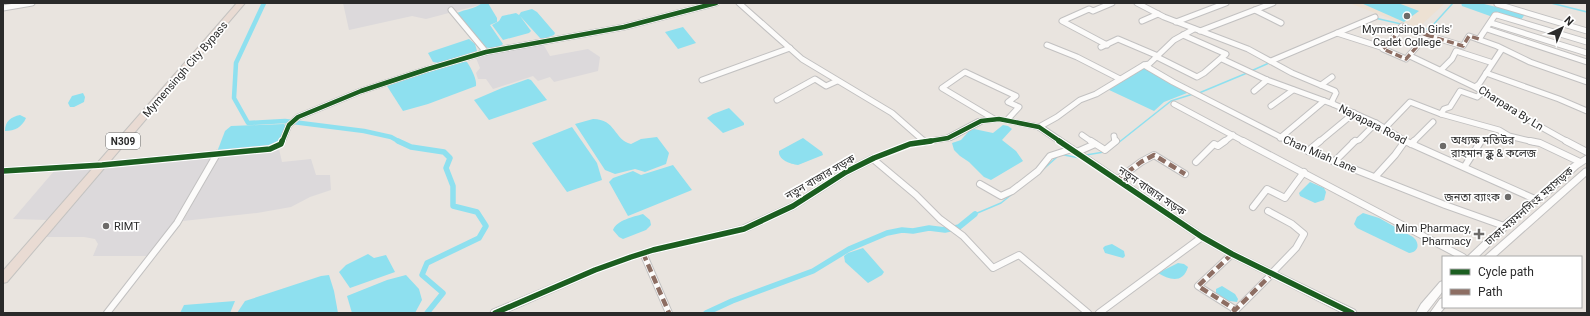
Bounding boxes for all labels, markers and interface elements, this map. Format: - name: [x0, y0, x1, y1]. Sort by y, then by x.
- north arrow: [1542, 8, 1582, 48]
- marker: Mymensingh Girls' Cadet College: [1402, 11, 1412, 21]
- text: N: [1561, 14, 1576, 29]
- street label: Mymensingh City Bypass: [140, 19, 231, 120]
- place label: Mymensingh Girls' Cadet College: [1362, 23, 1452, 49]
- street label: Charpara By Ln: [1476, 83, 1546, 134]
- street label: Nayapara Road: [1337, 102, 1409, 147]
- road number: N309: [106, 133, 140, 149]
- street label: Chan Miah Lane: [1281, 133, 1359, 176]
- place label: অধ্যক্ষ মতিউর রাহমান স্কুল & কলেজ: [1450, 134, 1537, 160]
- marker: অধ্যক্ষ মতিউর রাহমান স্কুল & কলেজ: [1438, 141, 1448, 151]
- street label: নতুন বাজার সড়ক: [782, 152, 858, 203]
- street label: নতুন বাজার সড়ক: [1115, 164, 1188, 219]
- street label: ঢাকা-ময়মনসিংহ মহাসড়ক: [1482, 164, 1576, 249]
- place label: জনতা ব্যাংক: [1443, 191, 1500, 204]
- marker: জনতা ব্যাংক: [1503, 192, 1513, 202]
- place label: RIMT: [114, 220, 140, 233]
- marker: RIMT: [101, 221, 111, 231]
- place label: Mim Pharmacy, Pharmacy: [1395, 222, 1472, 248]
- marker: Mim Pharmacy, Pharmacy: [1474, 229, 1484, 239]
- legend: [1442, 256, 1582, 308]
- text: Cycle path: [1478, 265, 1534, 279]
- text: Path: [1478, 285, 1503, 299]

